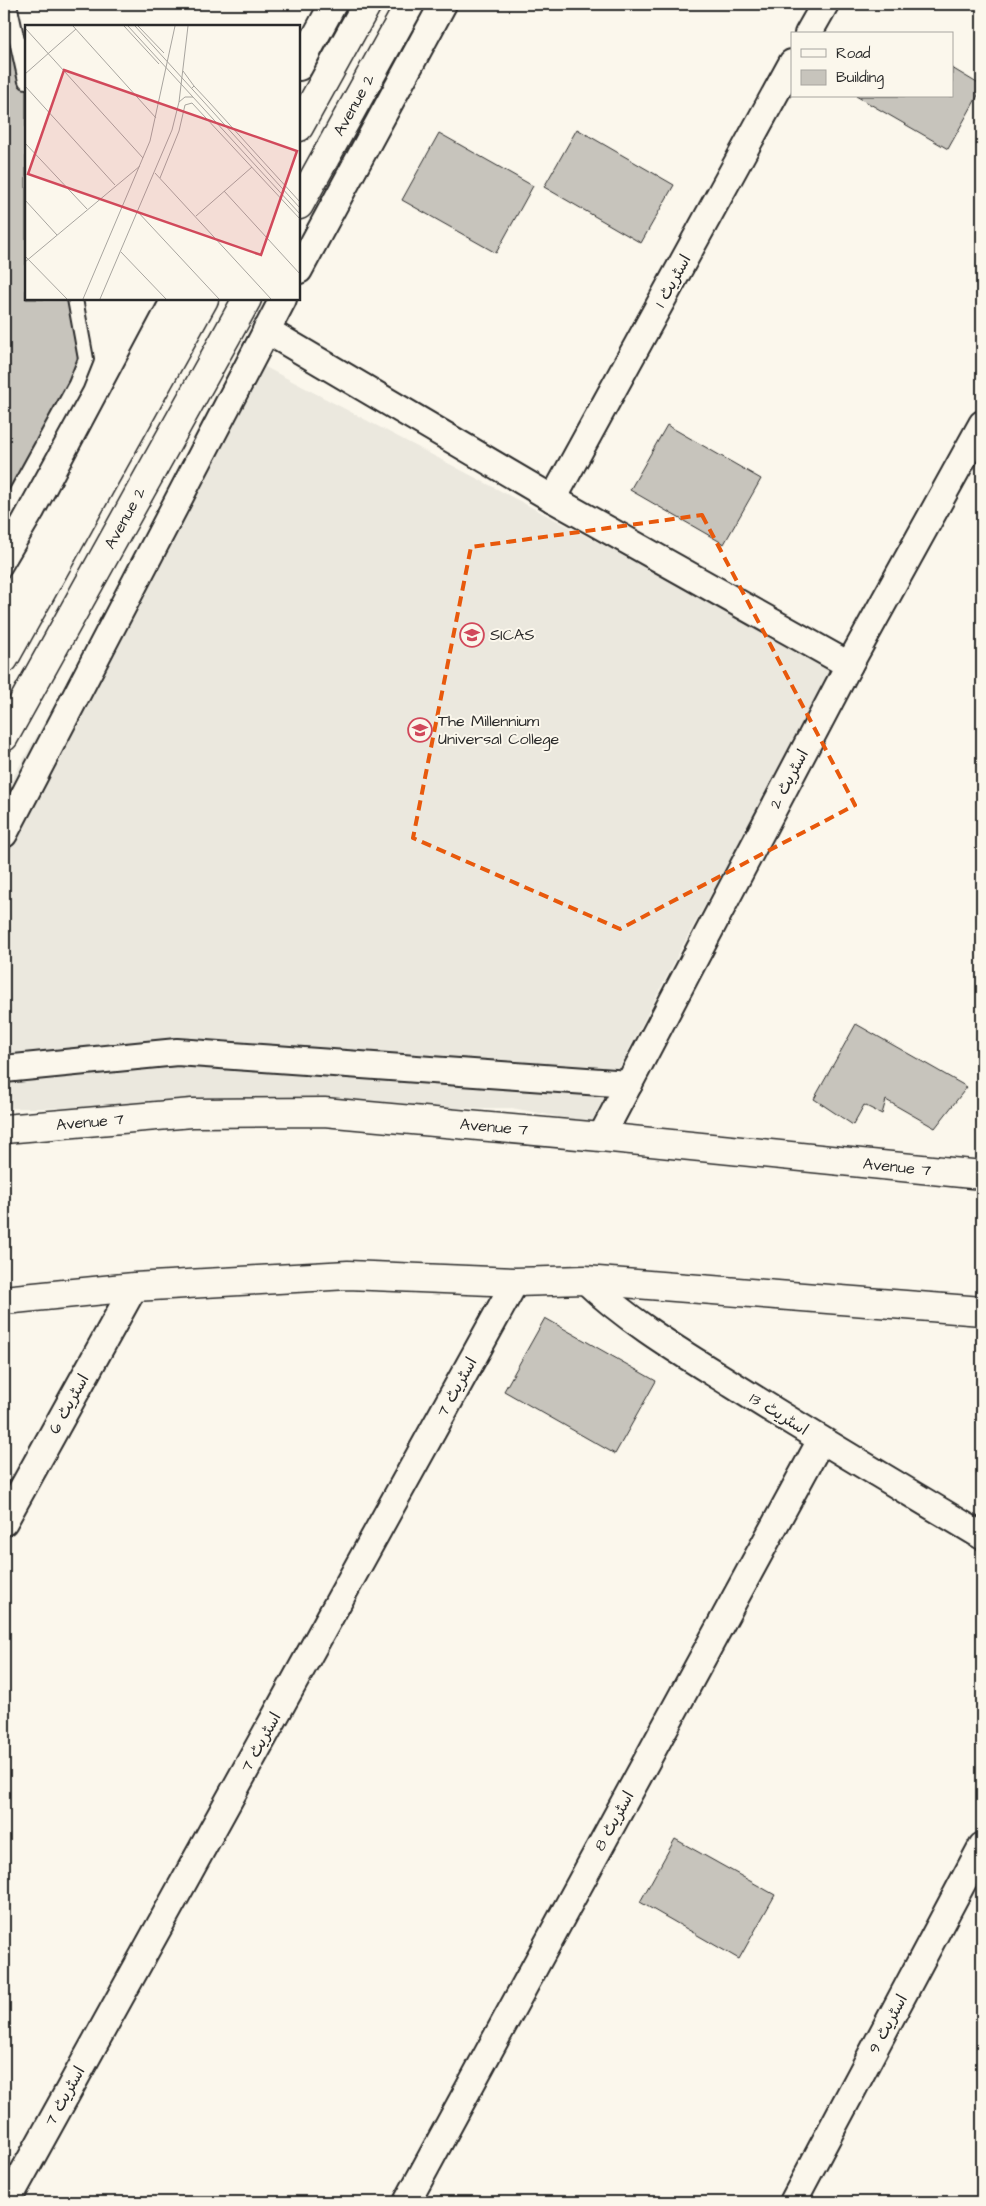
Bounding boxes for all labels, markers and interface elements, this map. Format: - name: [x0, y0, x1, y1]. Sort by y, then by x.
- inset map: [25, 25, 300, 300]
- legend: [791, 32, 954, 98]
- text: Road: [836, 43, 871, 64]
- text: Building: [836, 67, 884, 89]
- street label: Avenue 2: [328, 70, 380, 140]
- street label: اسٹریٹ 1: [649, 251, 697, 311]
- street label: Avenue 2: [99, 483, 151, 553]
- school or university icon: SICAS: [459, 622, 485, 648]
- place label: SICAS: [490, 624, 535, 646]
- place label: The Millennium Universal College: [438, 710, 560, 751]
- school or university icon: The Millennium Universal College: [407, 717, 433, 743]
- street label: اسٹریٹ 2: [764, 745, 814, 813]
- street label: Avenue 7: [55, 1108, 125, 1136]
- street label: Avenue 7: [459, 1113, 529, 1141]
- street label: Avenue 7: [862, 1152, 932, 1182]
- street label: اسٹریٹ 7: [432, 1353, 482, 1421]
- street label: اسٹریٹ 6: [44, 1370, 94, 1438]
- street label: اسٹریٹ 13: [745, 1387, 813, 1441]
- street label: اسٹریٹ 7: [236, 1708, 286, 1776]
- street label: اسٹریٹ 8: [588, 1787, 640, 1855]
- street label: اسٹریٹ 9: [863, 1990, 913, 2058]
- street label: اسٹریٹ 7: [40, 2062, 90, 2130]

